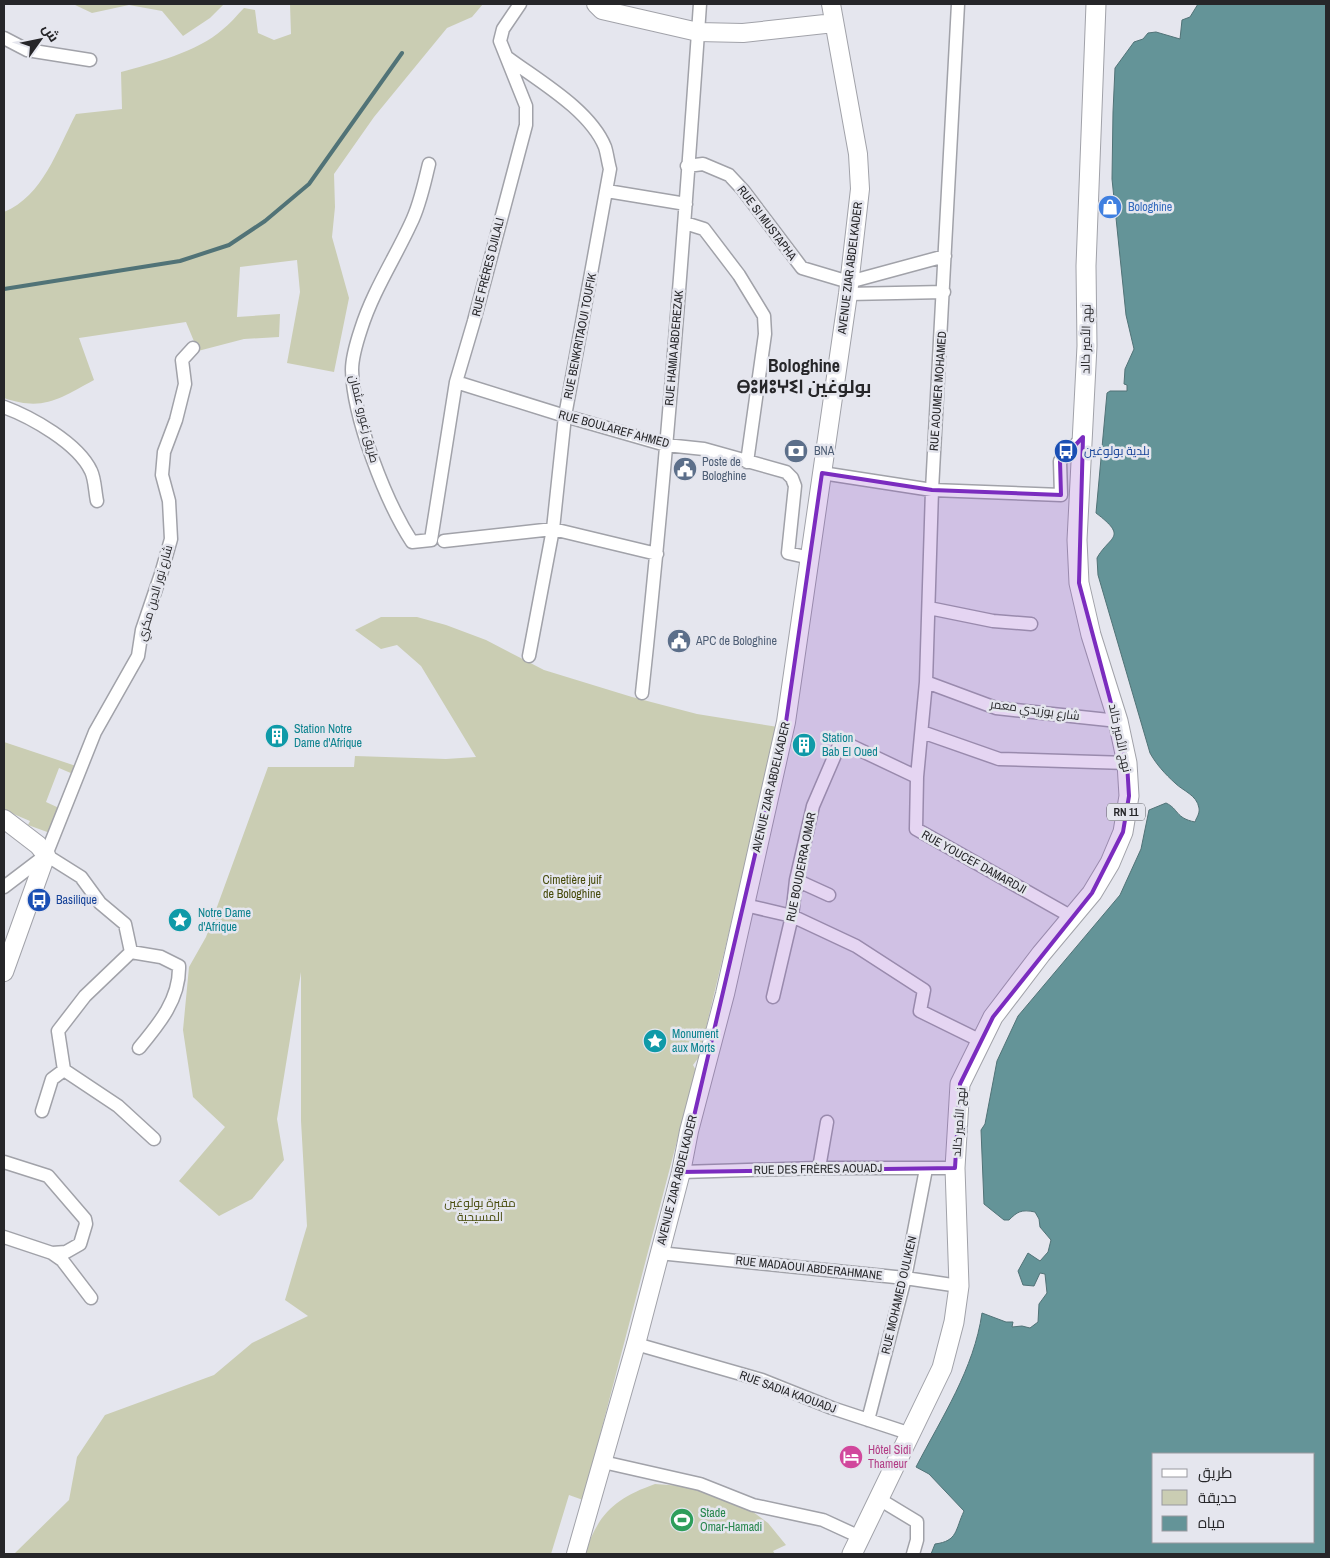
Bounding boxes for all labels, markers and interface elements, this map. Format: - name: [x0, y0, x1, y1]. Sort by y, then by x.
- north arrow: [15, 15, 65, 65]
- text: ش: [38, 20, 63, 45]
- street label: RUE SI MUSTAPHA: [734, 182, 801, 264]
- shop icon: Bologhine: [1097, 194, 1123, 220]
- place label: Bologhine: [1128, 199, 1172, 215]
- street label: AVENUE ZIAR ABDELKADER: [834, 201, 866, 336]
- street label: RUE FRÉRES DJILALI: [468, 216, 508, 318]
- street label: RUE BENKRITAOUI TOUFIK: [560, 271, 600, 400]
- street label: RUE HAMIA ABDEREZAK: [661, 289, 687, 406]
- street label: نهج الأمير خالد: [1077, 304, 1095, 374]
- street label: RUE AOUMER MOHAMED: [926, 330, 950, 452]
- district label: Bologhine ⴱⵓⵍⵓⵖⵉⵏ بولوغين: [737, 353, 871, 399]
- street label: طريق زغورو عثمان: [345, 373, 383, 465]
- street label: RUE BOULAREF AHMED: [557, 406, 671, 452]
- bank icon: BNA: [783, 438, 809, 464]
- bus stop icon: بلدية بولوغين: [1053, 438, 1079, 464]
- place label: BNA: [814, 443, 835, 459]
- place label: بلدية بولوغين: [1084, 443, 1150, 459]
- place label: Poste de Bologhine: [702, 454, 746, 484]
- public building icon: Poste de Bologhine: [672, 456, 698, 482]
- street label: شارع نور الدين مكري: [134, 543, 178, 643]
- public building icon: APC de Bologhine: [666, 628, 692, 654]
- place label: APC de Bologhine: [695, 633, 777, 649]
- street label: شارع بوزيدي معمر: [988, 696, 1081, 726]
- street label: نهج الأمير خالد: [1105, 702, 1135, 774]
- street label: AVENUE ZIAR ABDELKADER: [748, 720, 794, 855]
- place label: Station Notre Dame d'Afrique: [294, 721, 362, 751]
- building icon: Station Notre Dame d'Afrique: [264, 723, 290, 749]
- place label: Station Bab El Oued: [822, 730, 878, 760]
- building icon: Station Bab El Oued: [791, 732, 817, 758]
- road number: RN 11: [1107, 804, 1145, 820]
- street label: RUE BOUDERRA OMAR: [783, 811, 819, 923]
- street label: RUE YOUCEF DAMARDJI: [919, 827, 1029, 897]
- park label: Cimetière juif de Bologhine: [542, 872, 602, 902]
- bus stop icon: Basilique: [26, 887, 52, 913]
- place label: Basilique: [56, 892, 97, 908]
- place label: Notre Dame d'Afrique: [198, 905, 251, 935]
- place icon: Notre Dame d'Afrique: [167, 907, 193, 933]
- place label: Monument aux Morts: [672, 1026, 719, 1056]
- place icon: Monument aux Morts: [642, 1028, 668, 1054]
- street label: نهج الأمير خالد: [949, 1087, 969, 1157]
- street label: AVENUE ZIAR ABDELKADER: [653, 1113, 701, 1248]
- street label: RUE DES FRÈRES AOUADJ: [754, 1160, 882, 1178]
- park label: مقبرة بولوغين المسيحية: [444, 1195, 516, 1225]
- street label: RUE MOHAMED OULIKEN: [878, 1234, 920, 1356]
- street label: RUE MADAOUI ABDERAHMANE: [735, 1252, 883, 1284]
- street label: RUE SADIA KAOUADJ: [737, 1367, 839, 1417]
- place label: Hôtel Sidi Thameur: [868, 1442, 911, 1472]
- hotel icon: Hôtel Sidi Thameur: [838, 1444, 864, 1470]
- legend: [1152, 1453, 1315, 1543]
- text: طريق: [1198, 1462, 1232, 1483]
- text: حديقة: [1198, 1487, 1237, 1508]
- place label: Stade Omar-Hamadi: [700, 1505, 762, 1535]
- sports icon: Stade Omar-Hamadi: [669, 1507, 695, 1533]
- text: مياه: [1198, 1512, 1225, 1533]

